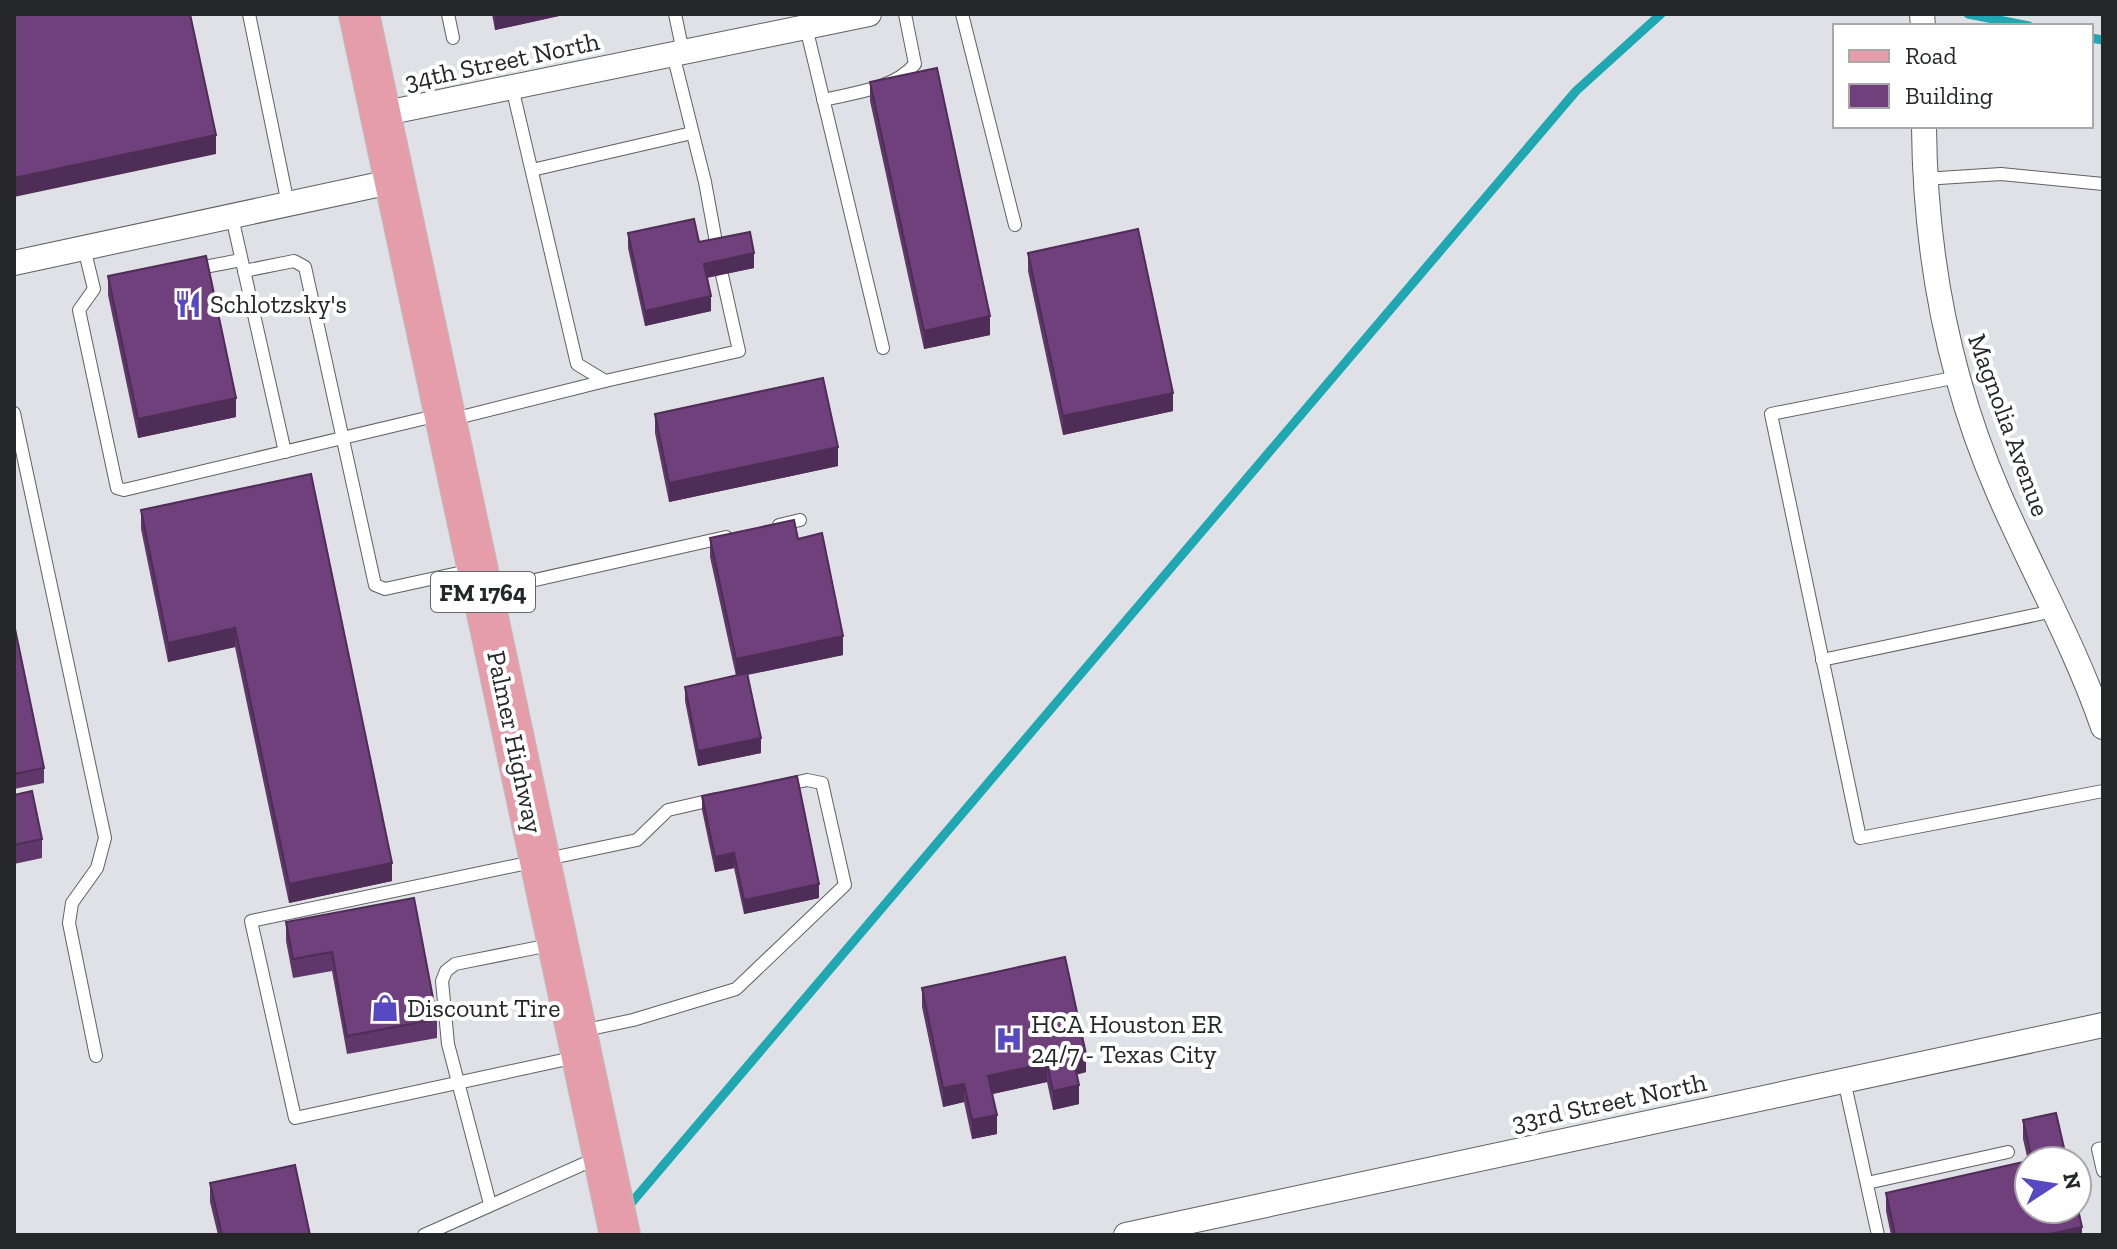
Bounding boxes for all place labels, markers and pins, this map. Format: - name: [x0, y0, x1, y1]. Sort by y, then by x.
- place label: Schlotzsky's: [210, 288, 347, 320]
- restaurant icon: Schlotzsky's: [173, 289, 203, 319]
- place label: Discount Tire: [407, 992, 560, 1024]
- shop icon: Discount Tire: [370, 993, 400, 1023]
- place label: HCA Houston ER 24/7 - Texas City: [1031, 1008, 1222, 1070]
- hospital icon: HCA Houston ER 24/7 - Texas City: [994, 1024, 1024, 1054]

